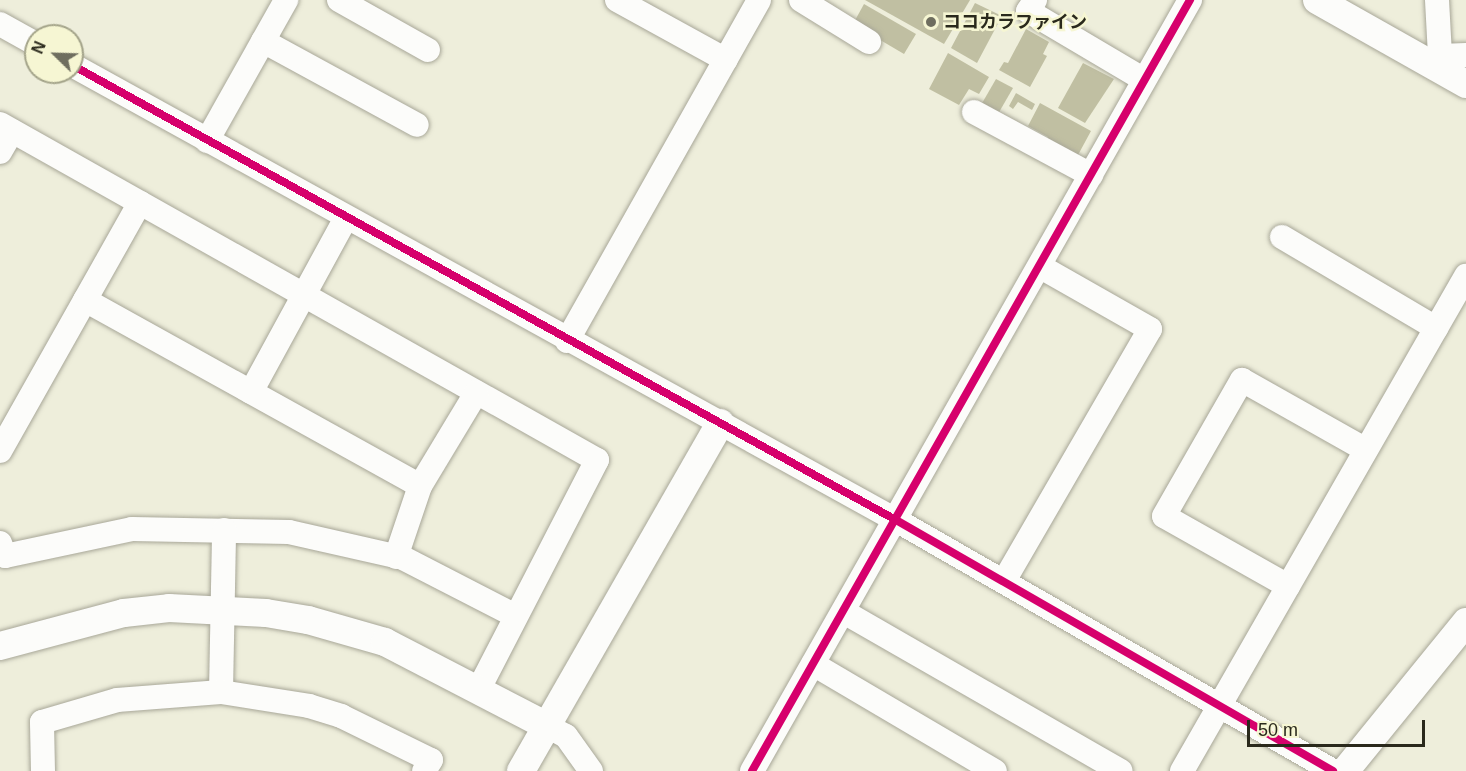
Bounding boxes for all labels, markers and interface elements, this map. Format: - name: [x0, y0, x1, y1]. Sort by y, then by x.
- place label: ココカラファイン: [943, 11, 1087, 33]
- marker: ココカラファイン: [924, 15, 938, 29]
- north arrow: [24, 24, 84, 84]
- text: N: [29, 39, 49, 56]
- scale bar: [1250, 708, 1428, 746]
- text: 50 m: [1258, 720, 1298, 740]

